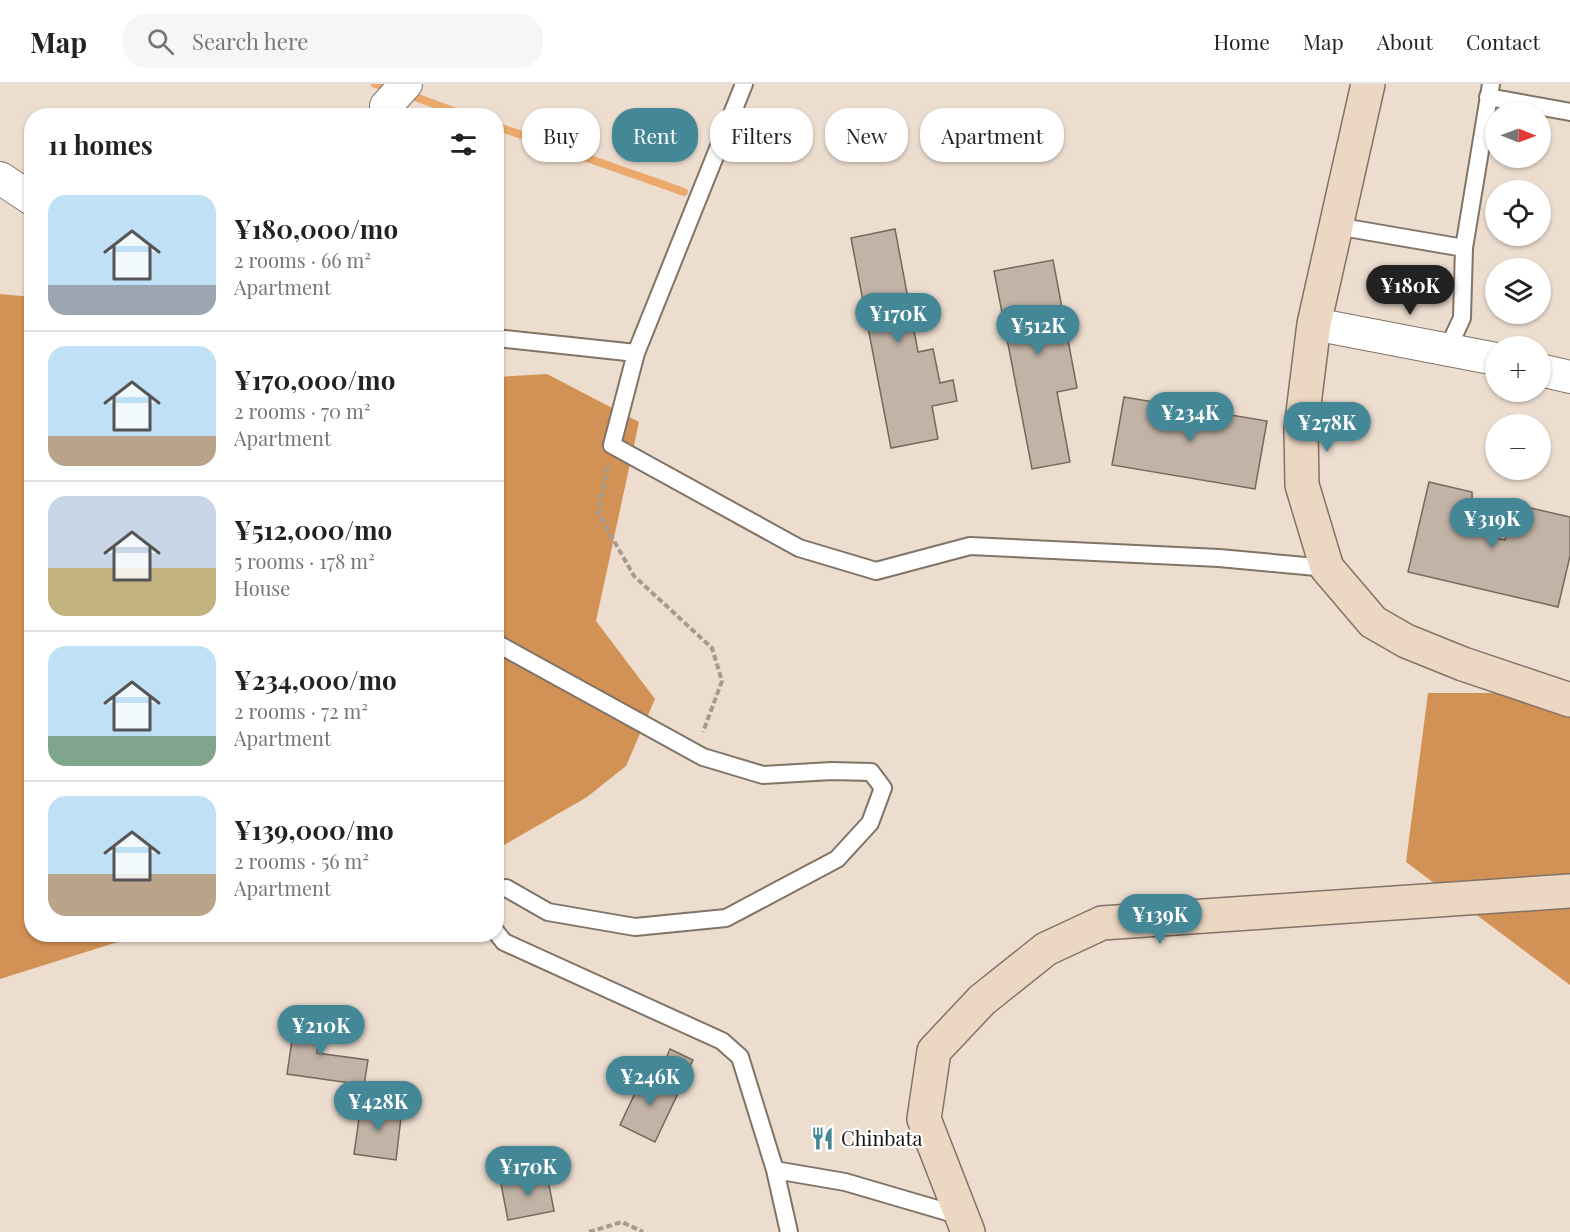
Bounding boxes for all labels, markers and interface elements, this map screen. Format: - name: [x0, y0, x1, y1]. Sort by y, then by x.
- search box: [123, 14, 543, 68]
- text: Map: [30, 23, 87, 60]
- icon: search: [144, 25, 177, 58]
- text: Search here: [192, 26, 308, 56]
- text: Home: [1214, 27, 1270, 55]
- text: Map: [1303, 27, 1344, 55]
- text: About: [1377, 27, 1433, 55]
- text: Contact: [1466, 27, 1540, 55]
- north arrow: [1485, 102, 1551, 168]
- map controls: [1485, 102, 1551, 480]
- chip: Buy: [522, 108, 600, 162]
- chip: Rent: [612, 108, 698, 162]
- chip: Filters: [710, 108, 813, 162]
- chip: New: [825, 108, 908, 162]
- chip: Apartment: [920, 108, 1064, 162]
- text: 11 homes: [48, 127, 153, 162]
- icon: filters: [447, 128, 480, 161]
- button: locate: [1485, 180, 1551, 246]
- text: ¥180,000/mo: [234, 211, 398, 246]
- icon: home: [96, 219, 168, 291]
- text: 2 rooms · 66 m²: [234, 246, 371, 273]
- button: layers: [1485, 258, 1551, 324]
- pin: ¥180K: [1368, 265, 1452, 316]
- text: ¥180K: [1380, 271, 1440, 298]
- text: Apartment: [234, 273, 331, 300]
- pin: ¥170K: [856, 293, 940, 344]
- text: ¥170K: [869, 299, 927, 326]
- pin: ¥512K: [996, 305, 1080, 356]
- text: ¥512K: [1010, 311, 1066, 338]
- button: +: [1485, 336, 1551, 402]
- text: ¥170,000/mo: [234, 362, 395, 397]
- icon: home: [96, 370, 168, 442]
- pin: ¥234K: [1148, 392, 1232, 443]
- text: 2 rooms · 70 m²: [234, 397, 371, 424]
- text: ¥234K: [1161, 398, 1219, 425]
- pin: ¥278K: [1285, 402, 1369, 453]
- text: ¥278K: [1298, 408, 1356, 435]
- button: −: [1485, 414, 1551, 480]
- text: Apartment: [234, 424, 331, 451]
- pin: ¥319K: [1450, 498, 1534, 549]
- text: ¥319K: [1464, 504, 1520, 531]
- text: ¥512,000/mo: [234, 512, 392, 547]
- icon: home: [96, 520, 168, 592]
- text: 5 rooms · 178 m²: [234, 547, 375, 574]
- text: House: [234, 574, 290, 601]
- text: ¥234,000/mo: [234, 662, 397, 697]
- icon: home: [96, 670, 168, 742]
- text: 2 rooms · 72 m²: [234, 697, 368, 724]
- text: Apartment: [234, 724, 331, 751]
- text: ¥139,000/mo: [234, 812, 394, 847]
- icon: home: [96, 820, 168, 892]
- text: 2 rooms · 56 m²: [234, 847, 369, 874]
- text: Apartment: [234, 874, 331, 901]
- pin: ¥139K: [1118, 894, 1202, 945]
- text: ¥139K: [1132, 900, 1188, 927]
- pin: ¥210K: [279, 1005, 363, 1056]
- text: ¥210K: [292, 1011, 350, 1038]
- pin: ¥246K: [608, 1056, 692, 1107]
- text: ¥246K: [620, 1062, 680, 1089]
- pin: ¥428K: [336, 1081, 420, 1132]
- text: ¥428K: [348, 1087, 408, 1114]
- place label: Chinbata: [841, 1124, 923, 1151]
- restaurant icon: Chinbata: [810, 1126, 836, 1152]
- pin: ¥170K: [486, 1146, 570, 1197]
- text: ¥170K: [499, 1152, 557, 1179]

